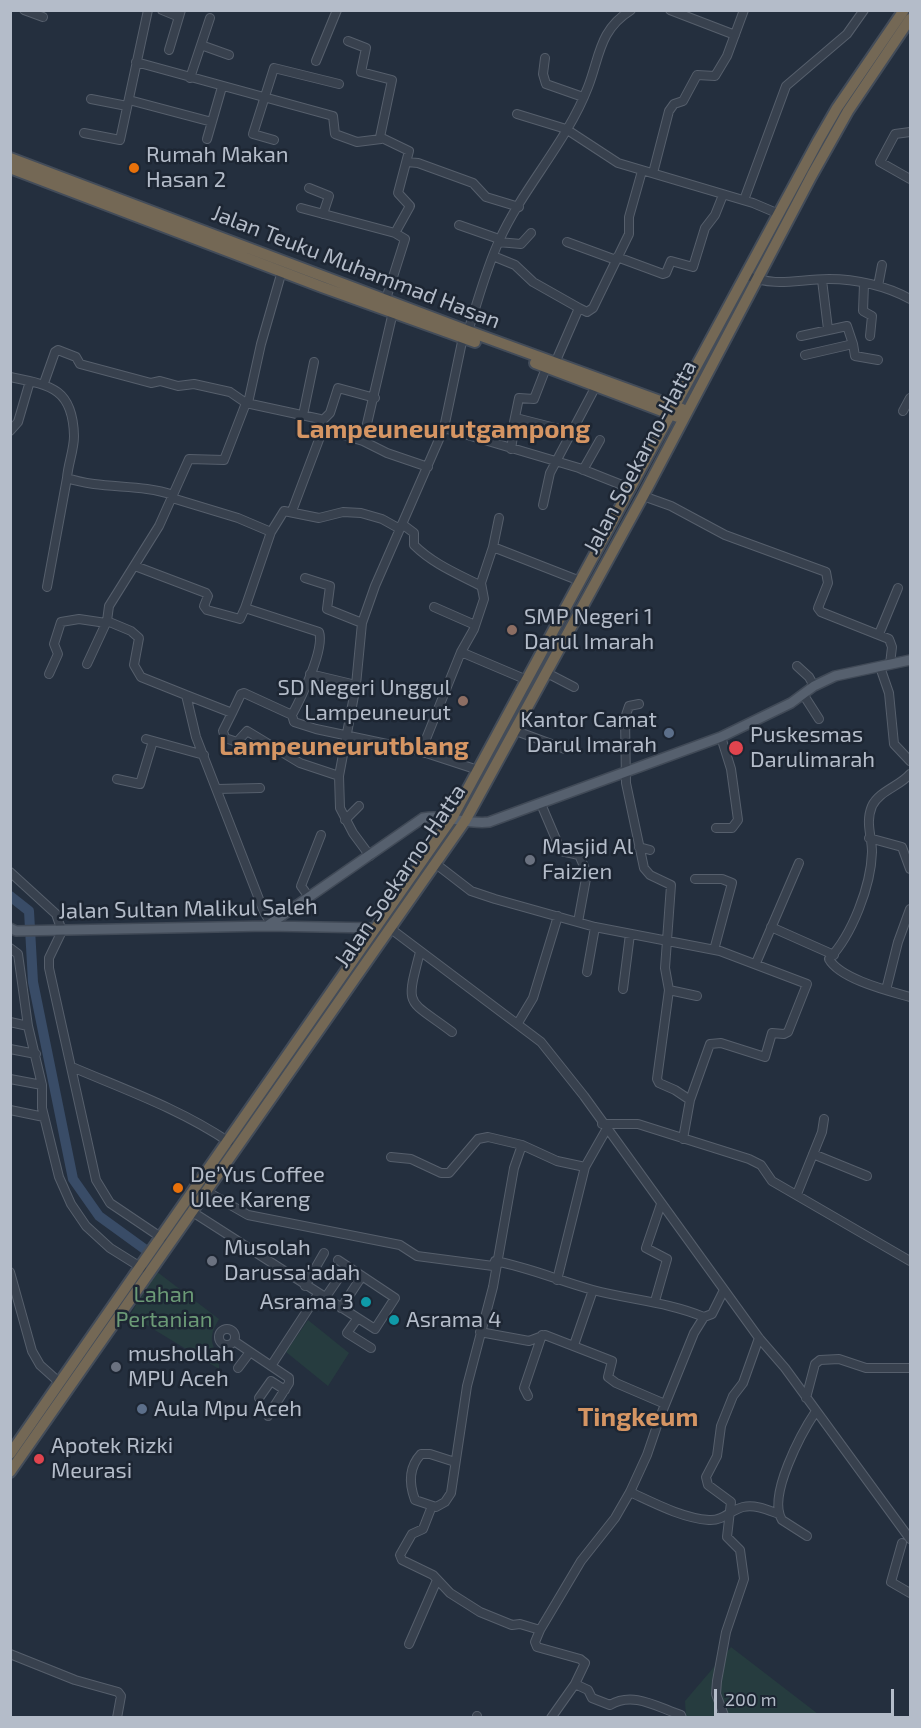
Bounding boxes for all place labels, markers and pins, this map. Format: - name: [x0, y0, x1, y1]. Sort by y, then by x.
- place label: Rumah Makan Hasan 2: [146, 142, 289, 194]
- marker: Rumah Makan Hasan 2: [127, 161, 141, 175]
- place label: SMP Negeri 1 Darul Imarah: [524, 604, 654, 656]
- marker: SMP Negeri 1 Darul Imarah: [505, 623, 519, 637]
- place label: SD Negeri Unggul Lampeuneurut: [278, 675, 451, 726]
- marker: SD Negeri Unggul Lampeuneurut: [456, 694, 470, 708]
- place label: Kantor Camat Darul Imarah: [520, 707, 657, 758]
- place label: Puskesmas Darulimarah: [750, 722, 875, 774]
- marker: Kantor Camat Darul Imarah: [662, 726, 676, 740]
- marker: Puskesmas Darulimarah: [727, 739, 745, 757]
- place label: Masjid Al Faizien: [542, 834, 633, 885]
- marker: Masjid Al Faizien: [523, 853, 537, 867]
- place label: De’Yus Coffee Ulee Kareng: [190, 1162, 325, 1214]
- marker: De’Yus Coffee Ulee Kareng: [171, 1181, 185, 1195]
- place label: Musolah Darussa'adah: [224, 1235, 360, 1286]
- marker: Musolah Darussa'adah: [205, 1254, 219, 1268]
- place label: Asrama 3: [260, 1289, 354, 1315]
- marker: Asrama 3: [359, 1295, 373, 1309]
- place label: Asrama 4: [406, 1307, 502, 1333]
- marker: Asrama 4: [387, 1313, 401, 1327]
- place label: mushollah MPU Aceh: [128, 1341, 234, 1392]
- marker: mushollah MPU Aceh: [109, 1360, 123, 1374]
- place label: Aula Mpu Aceh: [154, 1396, 302, 1422]
- marker: Aula Mpu Aceh: [135, 1402, 149, 1416]
- place label: Apotek Rizki Meurasi: [51, 1433, 173, 1484]
- marker: Apotek Rizki Meurasi: [32, 1452, 46, 1466]

